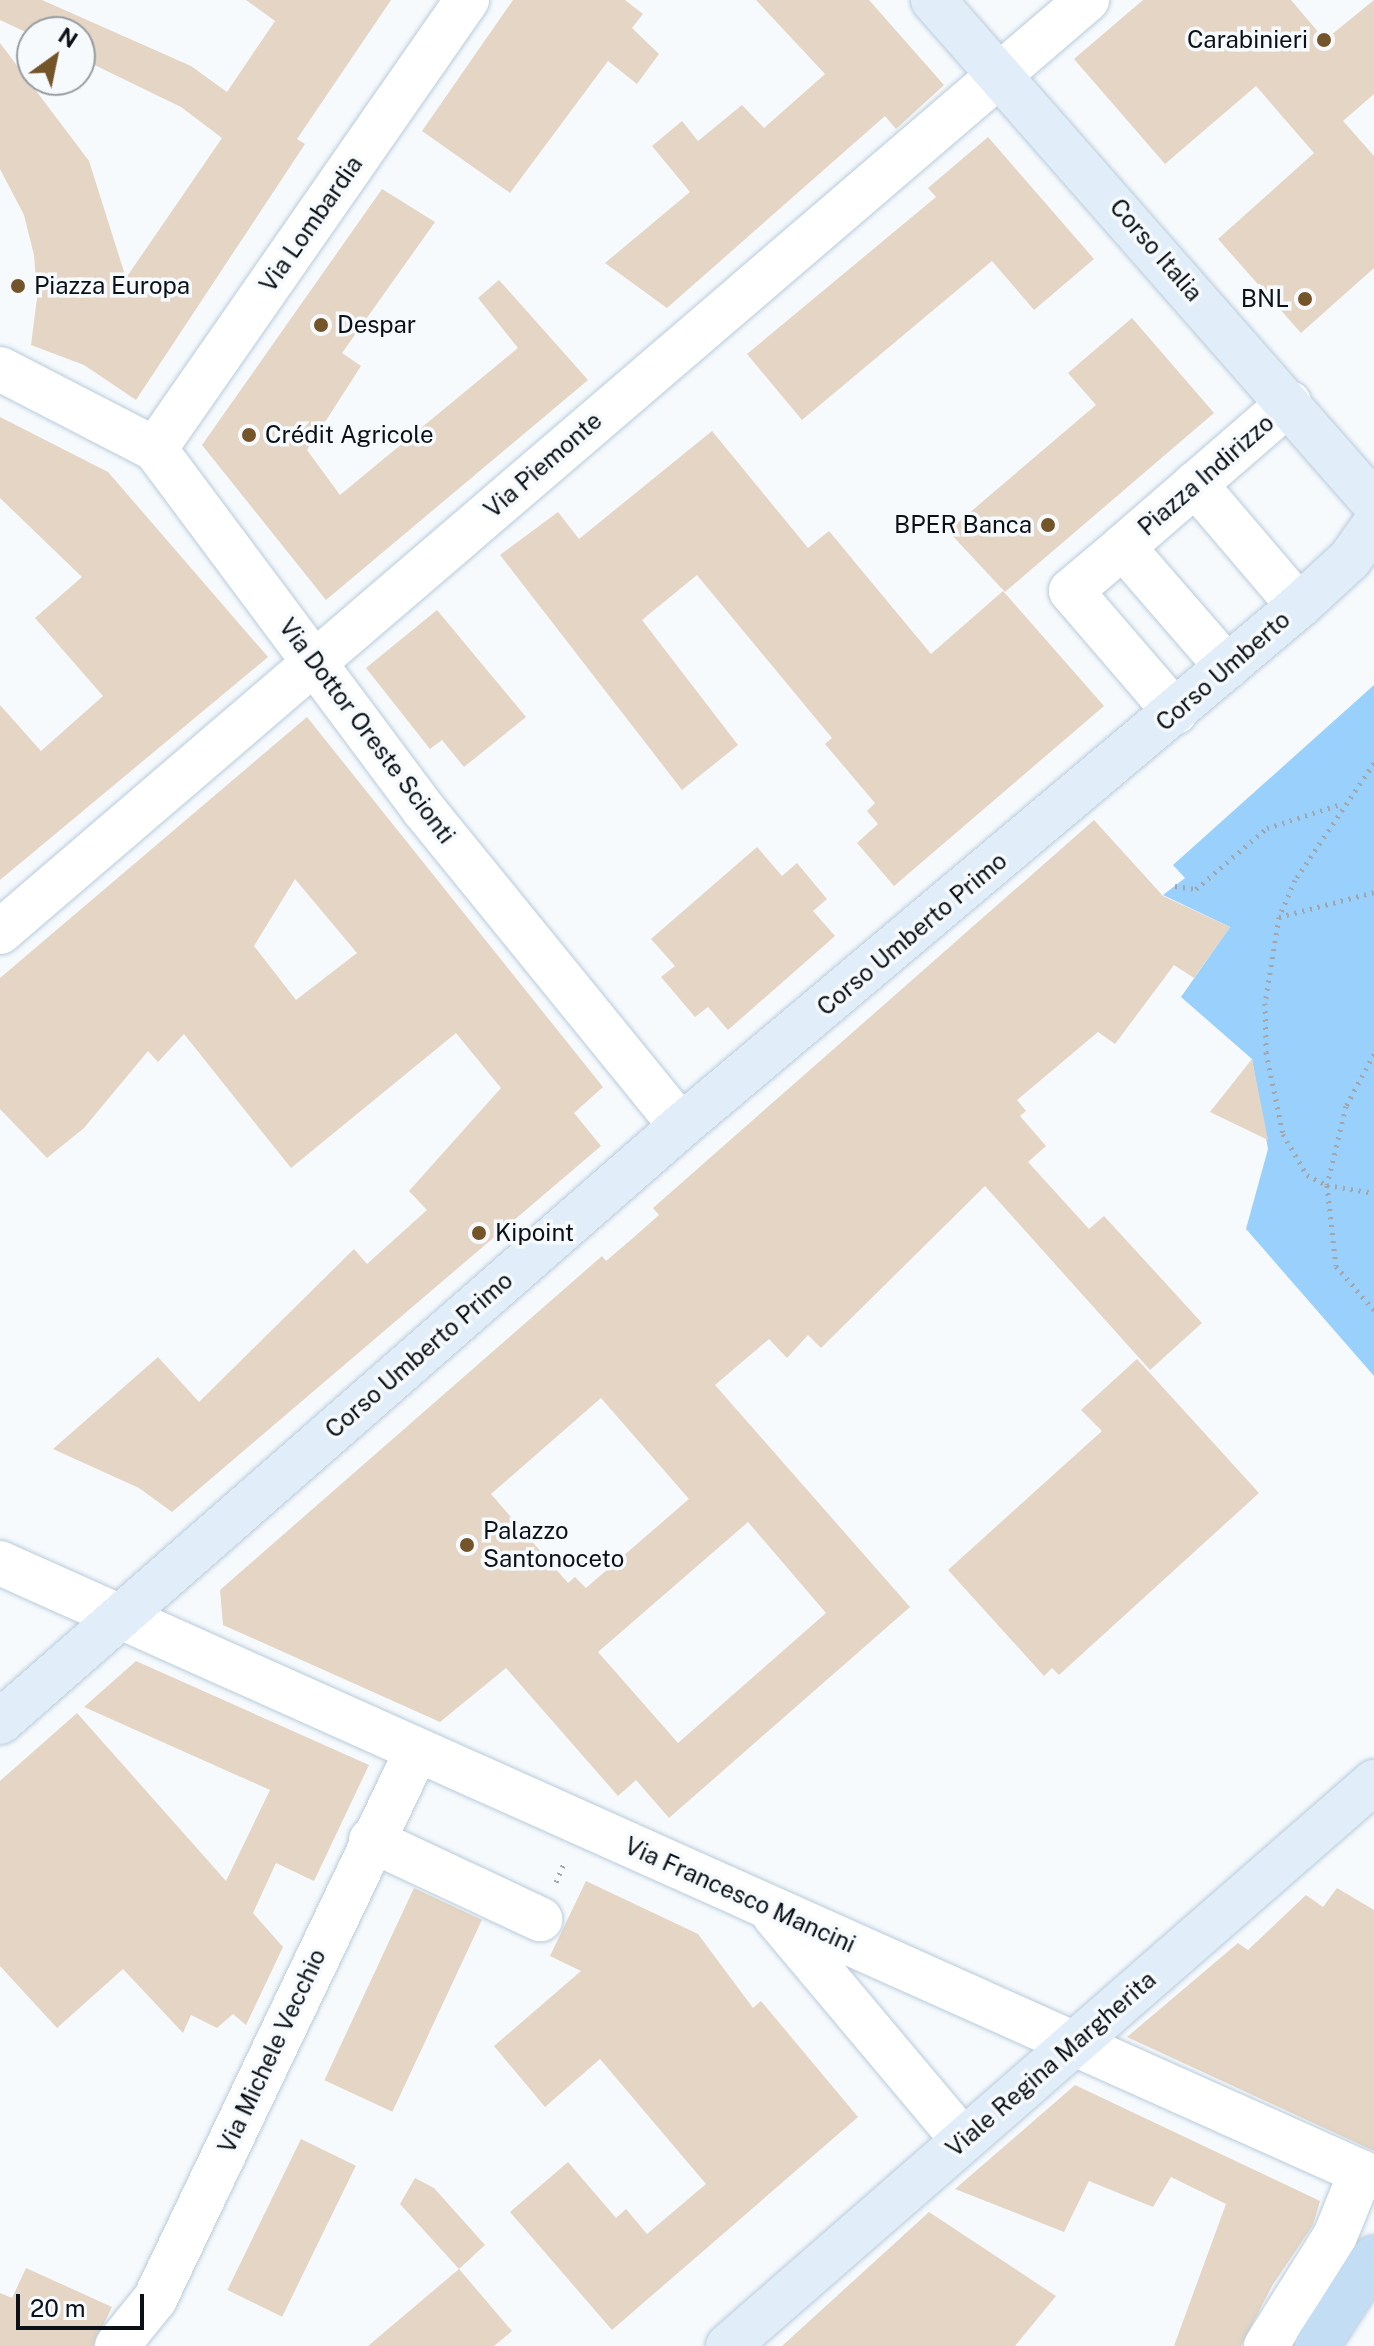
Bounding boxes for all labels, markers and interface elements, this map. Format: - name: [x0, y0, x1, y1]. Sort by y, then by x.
- north arrow: [16, 16, 96, 96]
- text: N: [54, 22, 82, 53]
- place label: Carabinieri: [1187, 26, 1308, 54]
- marker: Carabinieri: [1315, 31, 1333, 49]
- street label: Via Lombardia: [254, 151, 368, 297]
- street label: Corso Italia: [1104, 193, 1208, 307]
- place label: Piazza Europa: [34, 272, 190, 300]
- marker: Piazza Europa: [9, 277, 27, 295]
- place label: BNL: [1241, 285, 1289, 313]
- marker: BNL: [1296, 290, 1314, 308]
- place label: Despar: [337, 311, 416, 339]
- marker: Despar: [312, 316, 330, 334]
- street label: Via Piemonte: [478, 406, 608, 524]
- street label: Piazza Indirizzo: [1132, 408, 1280, 542]
- place label: Crédit Agricole: [265, 421, 434, 449]
- marker: Crédit Agricole: [240, 426, 258, 444]
- place label: BPER Banca: [894, 511, 1032, 539]
- marker: BPER Banca: [1039, 516, 1057, 534]
- street label: Corso Umberto: [1150, 605, 1296, 737]
- street label: Via Dottor Oreste Scionti: [273, 613, 461, 849]
- street label: Corso Umberto Primo: [811, 846, 1013, 1022]
- place label: Kipoint: [495, 1219, 574, 1247]
- marker: Kipoint: [470, 1224, 488, 1242]
- street label: Corso Umberto Primo: [319, 1266, 519, 1444]
- place label: Palazzo Santonoceto: [483, 1517, 624, 1573]
- marker: Palazzo Santonoceto: [458, 1536, 476, 1554]
- street label: Via Francesco Mancini: [620, 1831, 860, 1959]
- street label: Via Michele Vecchio: [212, 1944, 332, 2158]
- street label: Viale Regina Margherita: [940, 1965, 1162, 2163]
- scale bar: [20, 2278, 148, 2328]
- text: 20 m: [30, 2294, 86, 2322]

